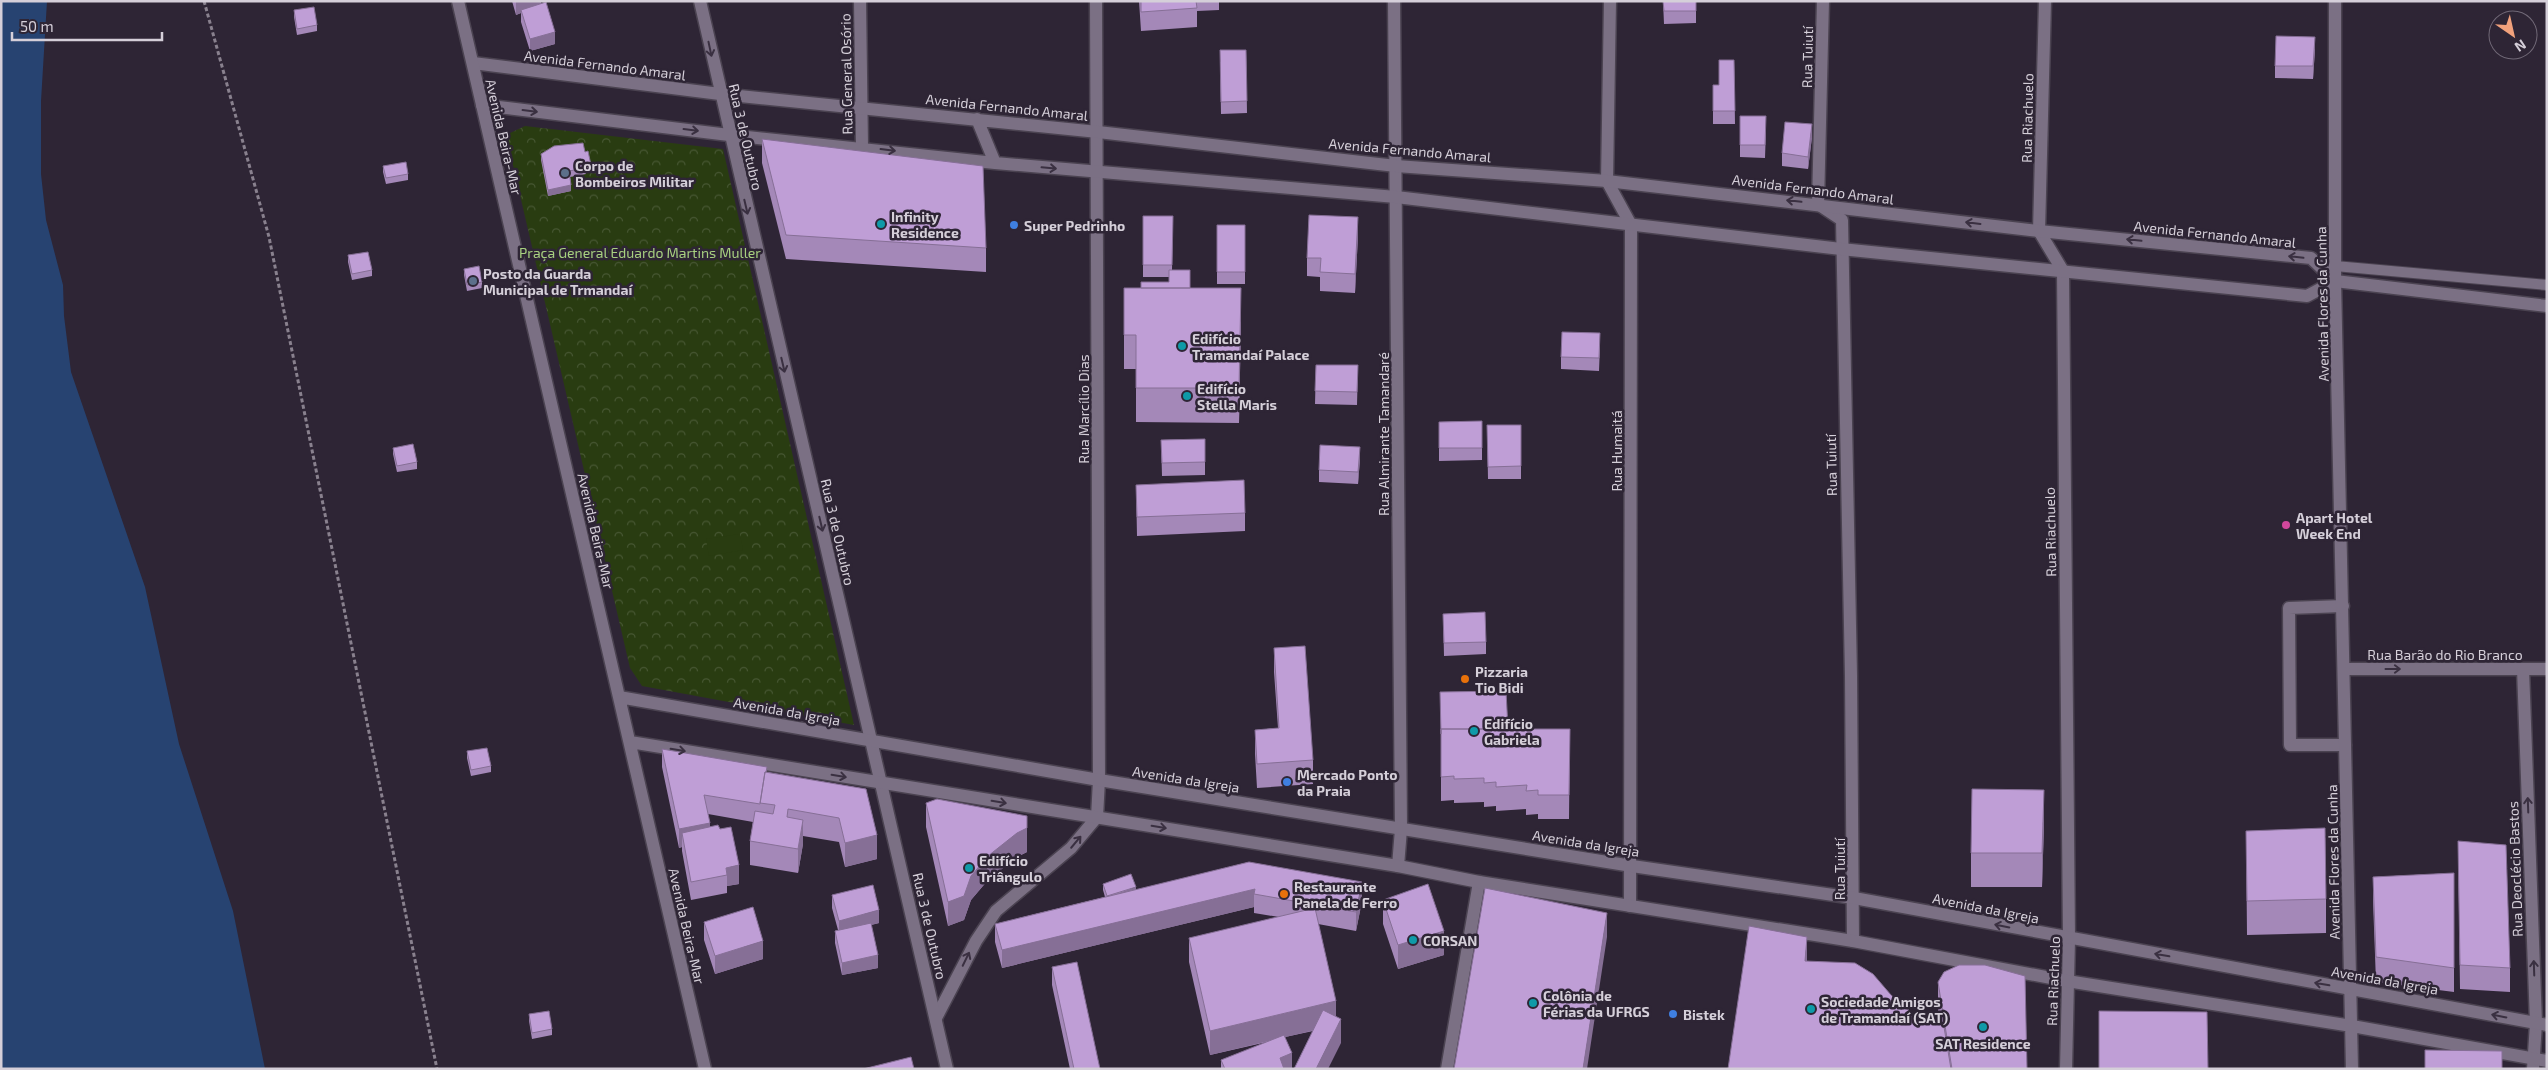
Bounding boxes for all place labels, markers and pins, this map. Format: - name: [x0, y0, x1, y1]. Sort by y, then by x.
- place label: Corpo de Bombeiros Militar: [575, 157, 694, 190]
- marker: Corpo de Bombeiros Militar: [559, 167, 571, 179]
- place label: Infinity Residence: [891, 208, 959, 241]
- place label: Super Pedrinho: [1024, 217, 1125, 234]
- marker: Infinity Residence: [875, 218, 887, 230]
- marker: Super Pedrinho: [1008, 219, 1020, 231]
- place label: Posto da Guarda Municipal de Trmandaí: [483, 265, 633, 298]
- marker: Posto da Guarda Municipal de Trmandaí: [467, 275, 479, 287]
- place label: Edifício Tramandaí Palace: [1192, 330, 1309, 363]
- marker: Edifício Tramandaí Palace: [1176, 340, 1188, 352]
- place label: Edifício Stella Maris: [1197, 380, 1277, 413]
- marker: Edifício Stella Maris: [1181, 390, 1193, 402]
- place label: Apart Hotel Week End: [2296, 509, 2373, 542]
- marker: Apart Hotel Week End: [2280, 519, 2292, 531]
- place label: Pizzaria Tio Bidi: [1475, 663, 1528, 696]
- marker: Pizzaria Tio Bidi: [1459, 673, 1471, 685]
- place label: Edifício Gabriela: [1484, 715, 1540, 748]
- marker: Edifício Gabriela: [1468, 725, 1480, 737]
- place label: Mercado Ponto da Praia: [1297, 766, 1398, 799]
- marker: Mercado Ponto da Praia: [1281, 776, 1293, 788]
- place label: Edifício Triângulo: [979, 852, 1042, 885]
- marker: Edifício Triângulo: [963, 862, 975, 874]
- place label: Restaurante Panela de Ferro: [1294, 878, 1397, 911]
- marker: Restaurante Panela de Ferro: [1278, 888, 1290, 900]
- place label: CORSAN: [1423, 932, 1477, 949]
- marker: CORSAN: [1407, 934, 1419, 946]
- place label: Colônia de Férias da UFRGS: [1543, 987, 1650, 1020]
- place label: Sociedade Amigos de Tramandaí (SAT): [1821, 993, 1948, 1026]
- marker: Colônia de Férias da UFRGS: [1527, 997, 1539, 1009]
- marker: Sociedade Amigos de Tramandaí (SAT): [1805, 1003, 1817, 1015]
- place label: Bistek: [1683, 1006, 1725, 1023]
- marker: Bistek: [1667, 1008, 1679, 1020]
- marker: SAT Residence: [1977, 1021, 1989, 1033]
- place label: SAT Residence: [1935, 1035, 2031, 1052]

